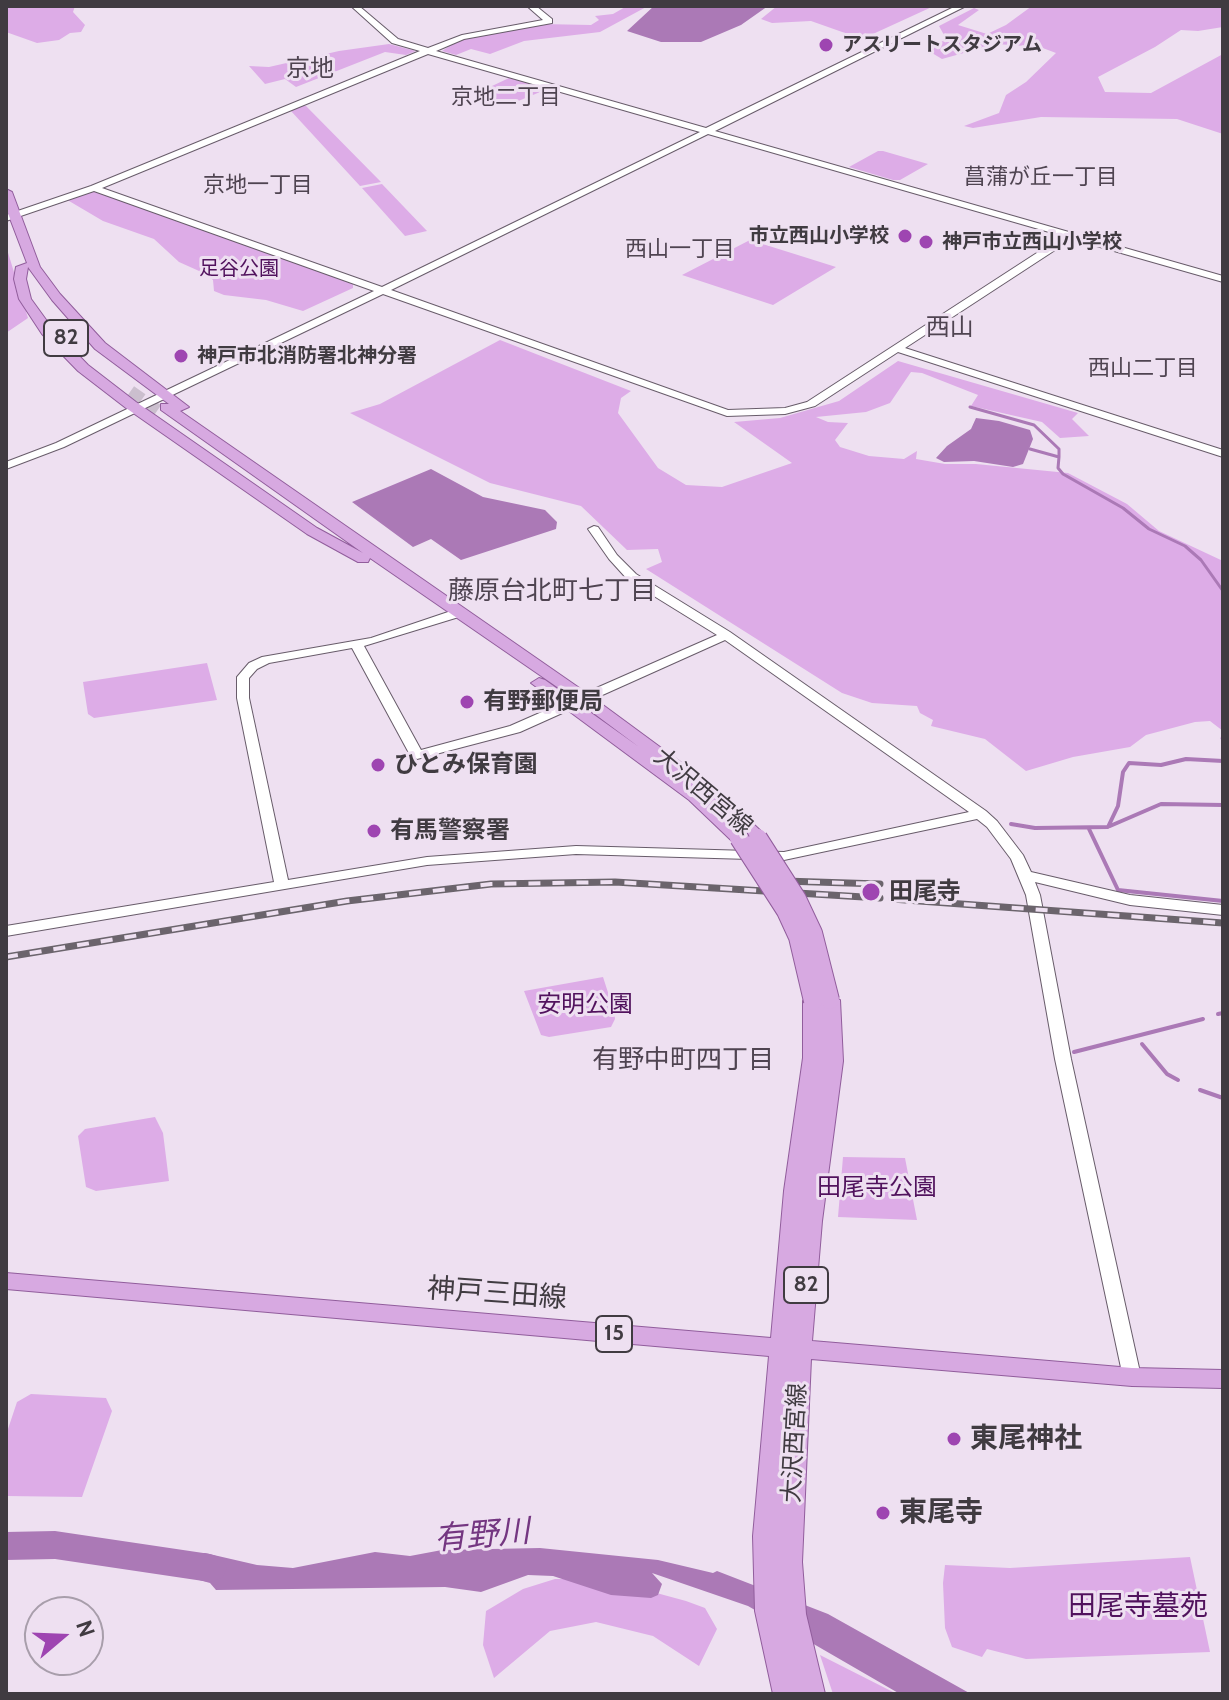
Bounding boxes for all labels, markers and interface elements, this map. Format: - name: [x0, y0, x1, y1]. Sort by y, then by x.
- place label: アスリートスタジアム: [842, 33, 1042, 57]
- marker: アスリートスタジアム: [817, 36, 835, 54]
- district label: 京地: [286, 55, 334, 83]
- district label: 京地二丁目: [451, 85, 561, 111]
- district label: 菖蒲が丘一丁目: [964, 165, 1118, 191]
- district label: 京地一丁目: [203, 173, 313, 199]
- place label: 市立西山小学校: [749, 224, 889, 248]
- marker: 市立西山小学校: [896, 227, 914, 245]
- place label: 神戸市立西山小学校: [942, 230, 1122, 254]
- marker: 神戸市立西山小学校: [917, 233, 935, 251]
- district label: 西山一丁目: [625, 237, 735, 263]
- park label: 足谷公園: [199, 257, 279, 281]
- district label: 西山: [926, 314, 974, 342]
- road number: 82: [44, 320, 88, 356]
- place label: 神戸市北消防署北神分署: [197, 344, 417, 368]
- marker: 神戸市北消防署北神分署: [172, 347, 190, 365]
- district label: 西山二丁目: [1088, 356, 1198, 382]
- district label: 藤原台北町七丁目: [448, 575, 656, 607]
- place label: 有野郵便局: [483, 688, 603, 716]
- marker: 有野郵便局: [458, 693, 476, 711]
- street label: 大沢西宮線: [648, 742, 758, 842]
- place label: ひとみ保育園: [394, 751, 538, 779]
- marker: ひとみ保育園: [369, 756, 387, 774]
- place label: 有馬警察署: [390, 817, 510, 845]
- marker: 有馬警察署: [365, 822, 383, 840]
- place label: 田尾寺: [889, 878, 961, 906]
- marker: 田尾寺: [860, 881, 882, 903]
- park label: 安明公園: [537, 991, 633, 1019]
- district label: 有野中町四丁目: [592, 1044, 774, 1076]
- park label: 田尾寺公園: [817, 1174, 937, 1202]
- road number: 82: [784, 1267, 828, 1303]
- street label: 神戸三田線: [426, 1272, 568, 1316]
- road number: 15: [596, 1316, 632, 1352]
- street label: 大沢西宮線: [777, 1382, 813, 1504]
- place label: 東尾神社: [970, 1422, 1082, 1456]
- marker: 東尾神社: [945, 1430, 963, 1448]
- place label: 東尾寺: [899, 1496, 983, 1530]
- marker: 東尾寺: [874, 1504, 892, 1522]
- water label: 有野川: [433, 1513, 531, 1559]
- park label: 田尾寺墓苑: [1068, 1590, 1208, 1624]
- north arrow: [24, 1596, 104, 1676]
- text: N: [70, 1617, 101, 1640]

